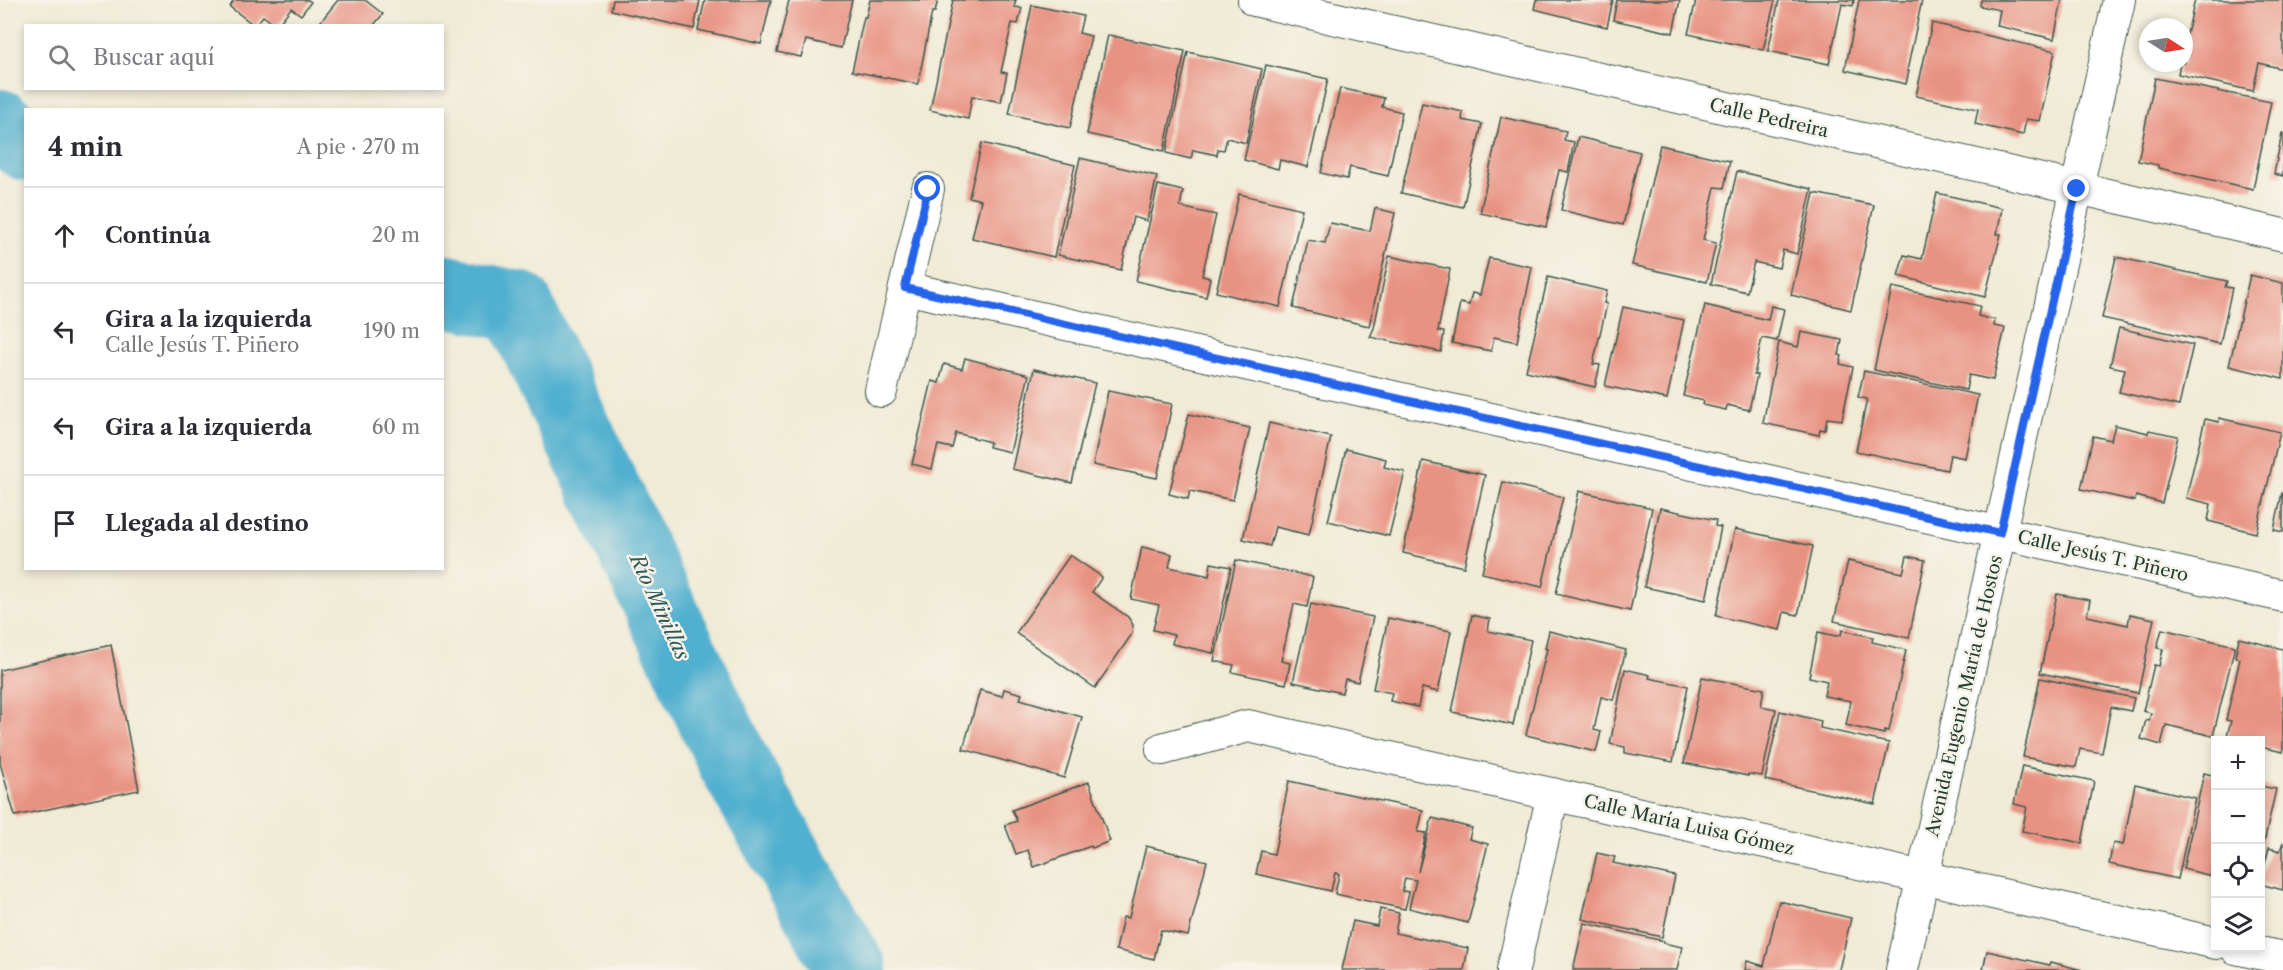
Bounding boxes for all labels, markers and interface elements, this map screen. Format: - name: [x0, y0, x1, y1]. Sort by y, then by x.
- north arrow: [2139, 18, 2193, 72]
- search box: [24, 24, 444, 90]
- icon: search: [45, 41, 78, 74]
- text: Buscar aquí: [93, 44, 215, 71]
- street label: Calle Pedreira: [1707, 94, 1831, 142]
- text: 4 min: [48, 131, 123, 163]
- text: A pie · 270 m: [297, 135, 420, 159]
- route start: [914, 175, 940, 201]
- route end: [2063, 175, 2089, 201]
- icon: ahead: [48, 219, 81, 252]
- text: Continúa: [105, 222, 211, 249]
- text: 20 m: [372, 223, 420, 247]
- text: Gira a la izquierda: [105, 306, 312, 333]
- icon: left: [48, 315, 81, 348]
- text: 190 m: [363, 319, 420, 343]
- text: Calle Jesús T. Piñero: [105, 333, 299, 357]
- icon: left: [48, 411, 81, 444]
- text: Gira a la izquierda: [105, 414, 312, 441]
- text: 60 m: [372, 415, 420, 439]
- icon: arrive: [48, 507, 81, 540]
- text: Llegada al destino: [105, 510, 309, 537]
- street label: Calle Jesús T. Piñero: [2015, 526, 2191, 586]
- water label: Río Minillas: [624, 548, 695, 664]
- street label: Avenida Eugenio María de Hostos: [1921, 553, 2007, 840]
- map controls: [2211, 736, 2265, 952]
- button: +: [2211, 736, 2265, 790]
- street label: Calle María Luisa Gómez: [1582, 790, 1796, 860]
- button: −: [2211, 790, 2265, 844]
- button: locate: [2211, 844, 2265, 898]
- button: layers: [2211, 898, 2265, 952]

